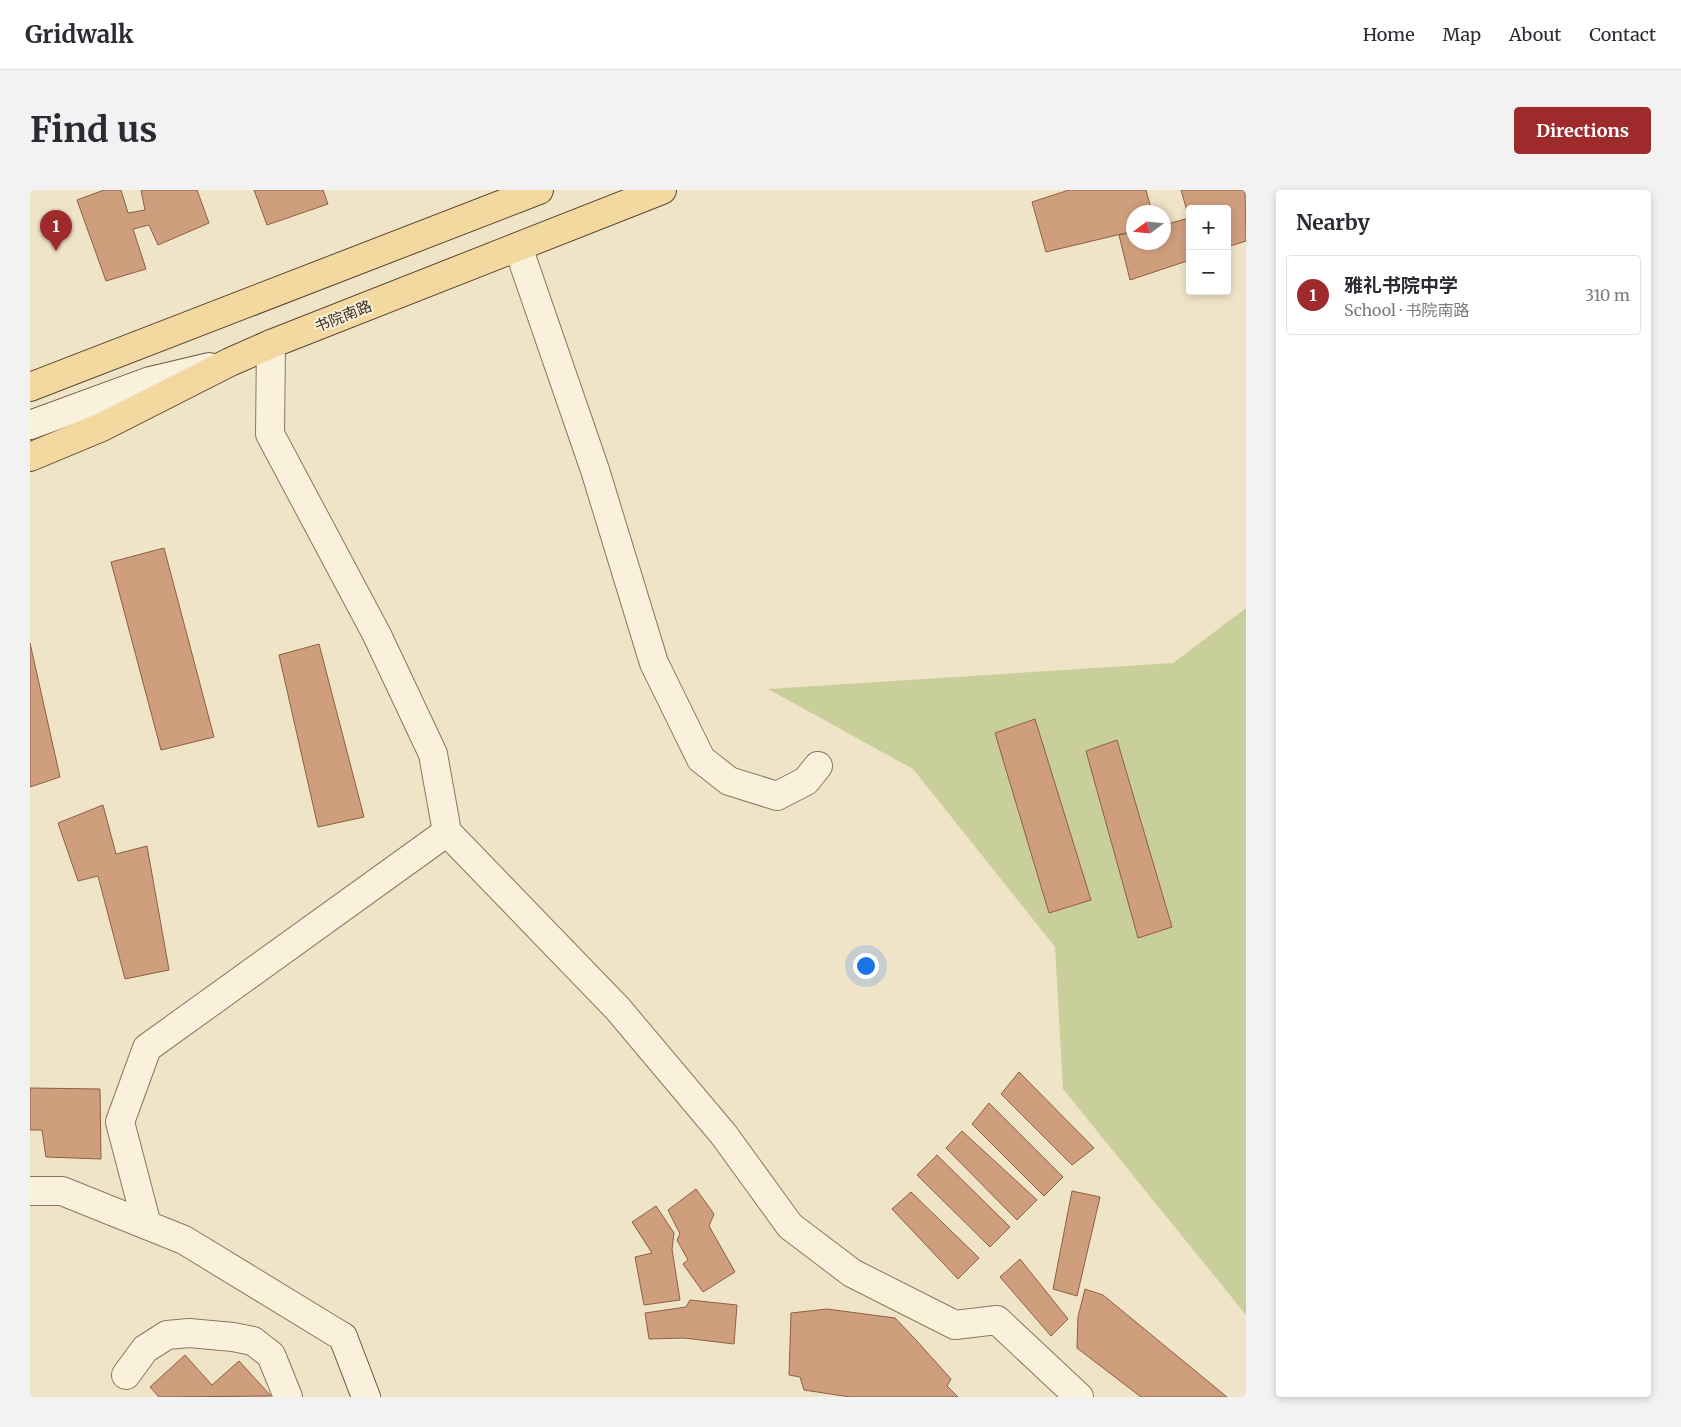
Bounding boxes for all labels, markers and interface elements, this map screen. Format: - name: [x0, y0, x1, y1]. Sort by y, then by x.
- text: Gridwalk: [25, 19, 134, 50]
- text: Home: [1363, 23, 1415, 46]
- text: Map: [1443, 23, 1481, 46]
- text: About: [1509, 23, 1561, 46]
- text: Contact: [1589, 23, 1656, 46]
- button: Directions: [1514, 107, 1651, 154]
- text: Find us: [30, 108, 157, 152]
- north arrow: [1126, 205, 1171, 250]
- map controls: [1186, 205, 1231, 295]
- button: +: [1186, 205, 1231, 250]
- text: Nearby: [1296, 209, 1370, 236]
- pin: 1: [40, 210, 72, 251]
- button: −: [1186, 250, 1231, 295]
- text: 雅礼书院中学: [1344, 273, 1458, 297]
- text: 1: [1309, 285, 1317, 305]
- text: 310 m: [1585, 285, 1630, 305]
- street label: 书院南路: [312, 296, 374, 336]
- text: School · 书院南路: [1344, 300, 1469, 320]
- your location: [853, 953, 879, 979]

